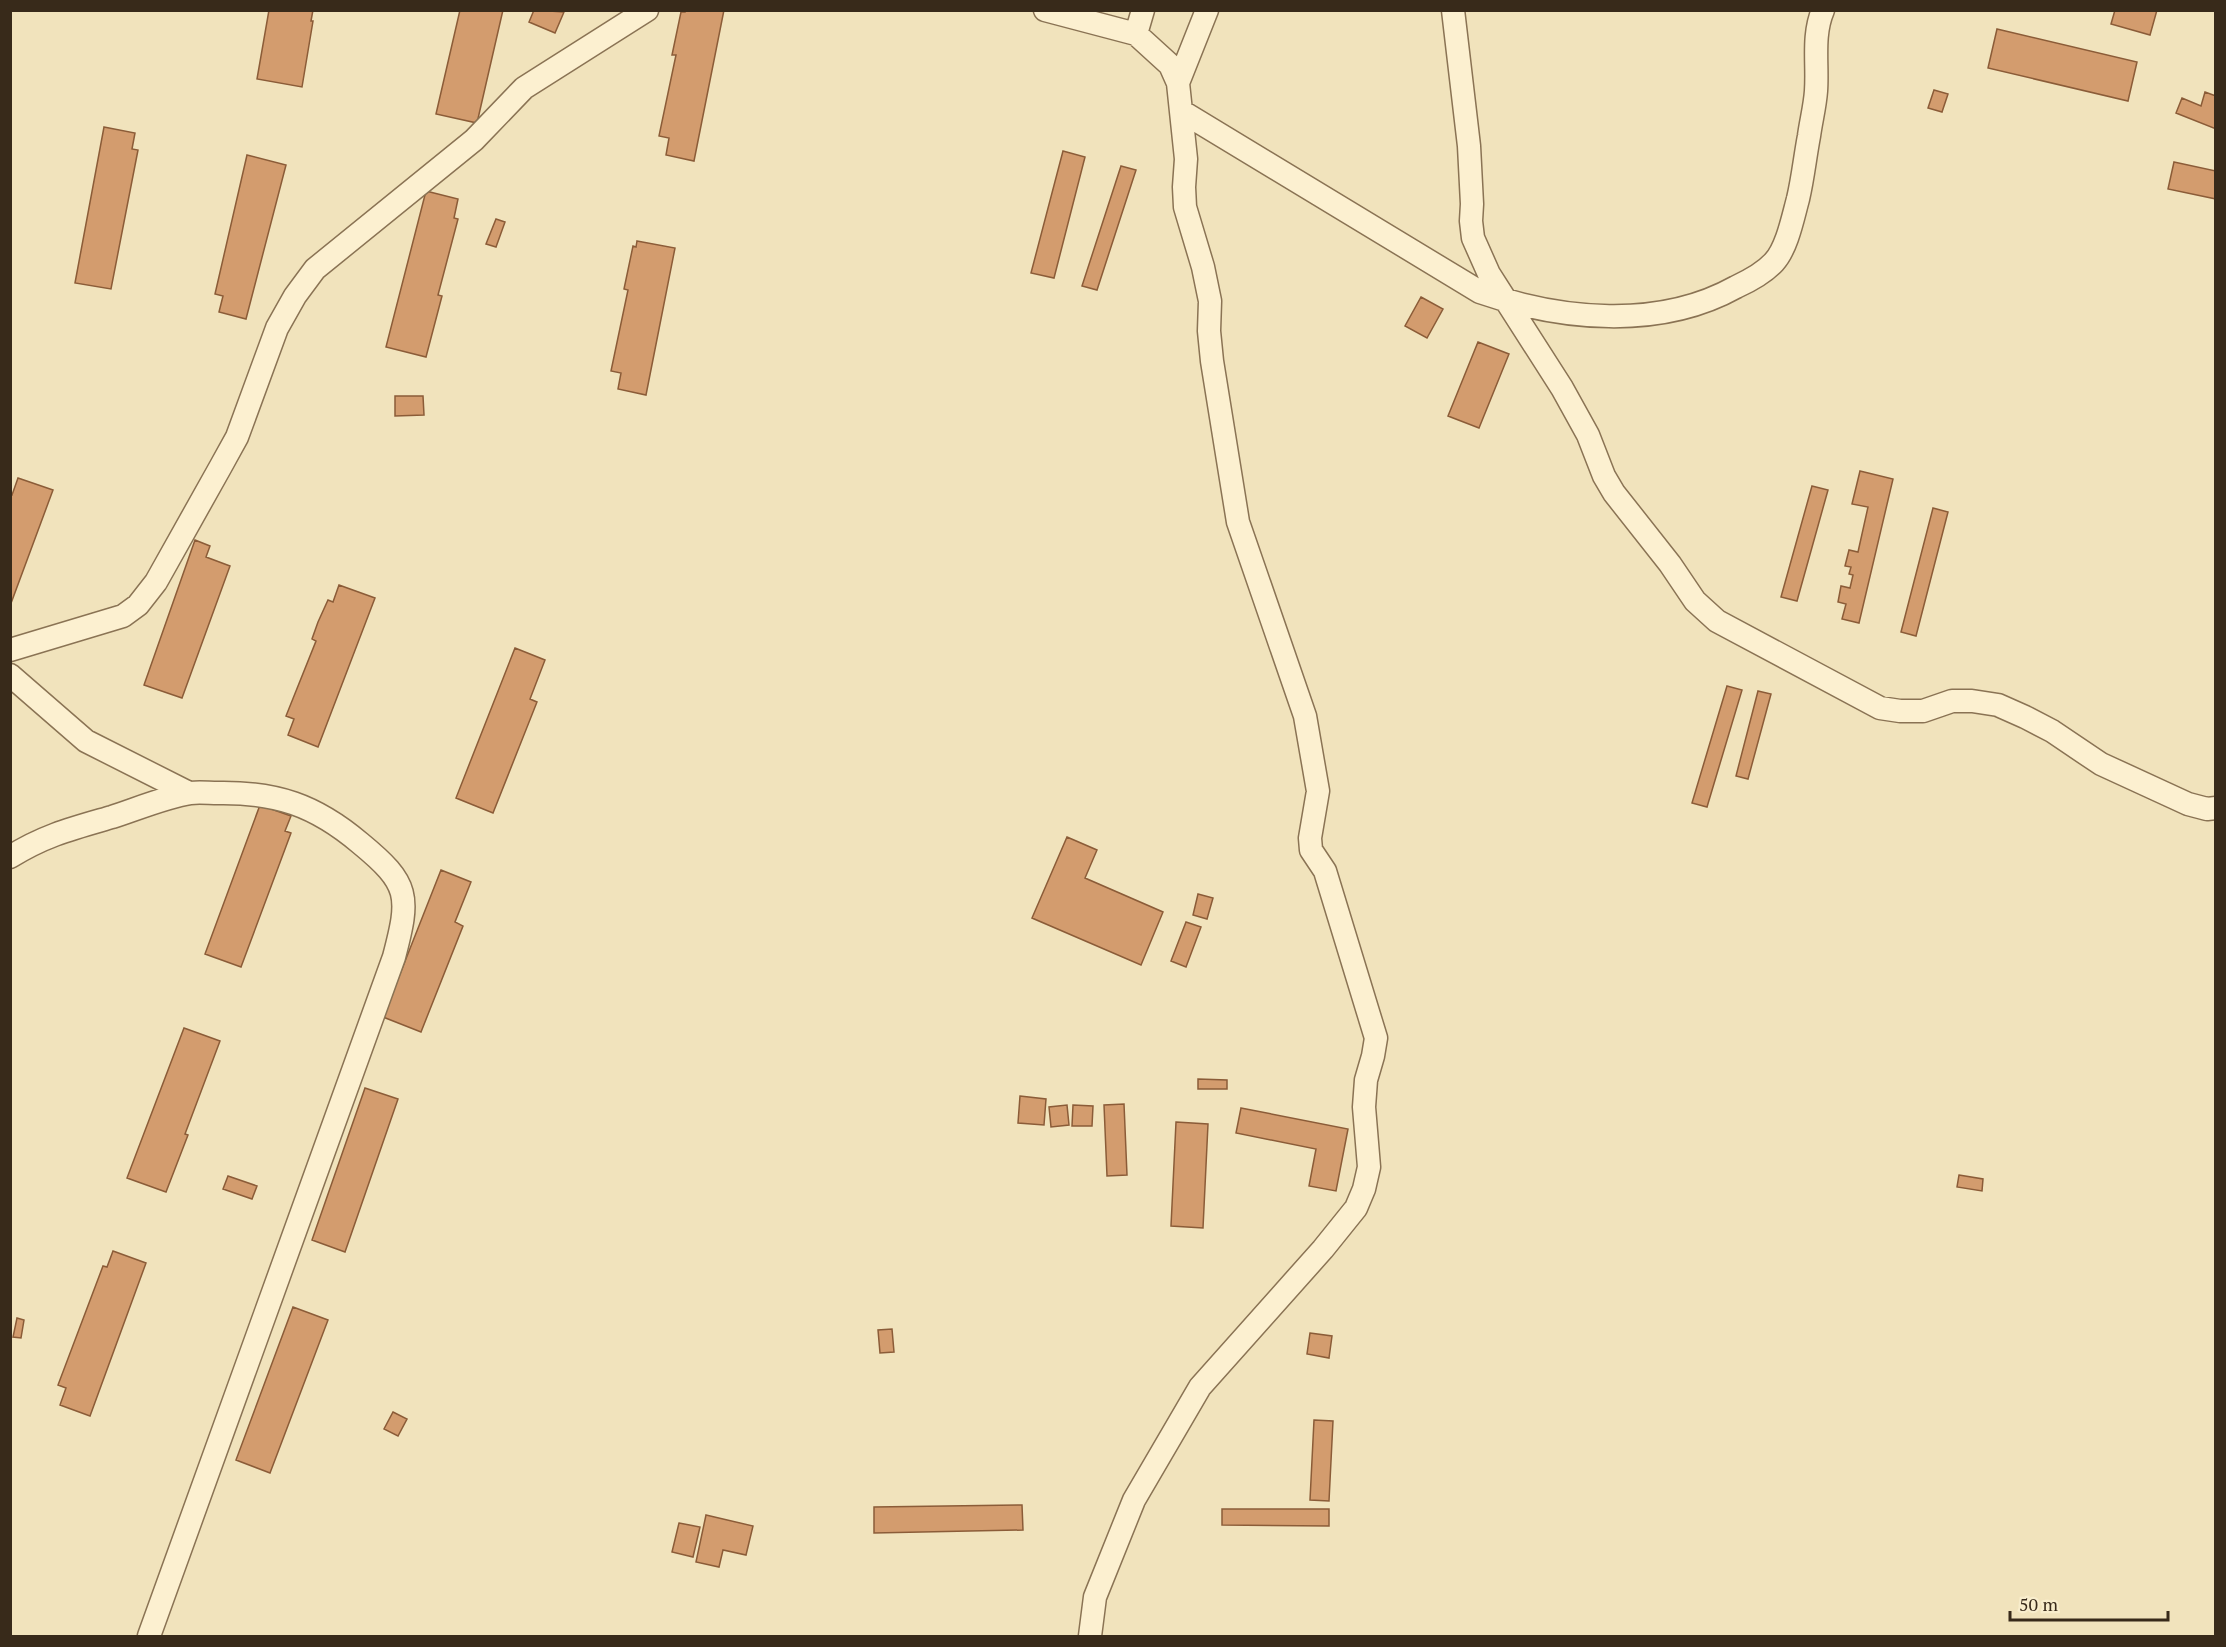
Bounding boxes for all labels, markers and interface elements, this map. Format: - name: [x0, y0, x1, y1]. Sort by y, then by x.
- scale bar: [2010, 1584, 2168, 1622]
- text: 50 m: [2019, 1592, 2059, 1616]

